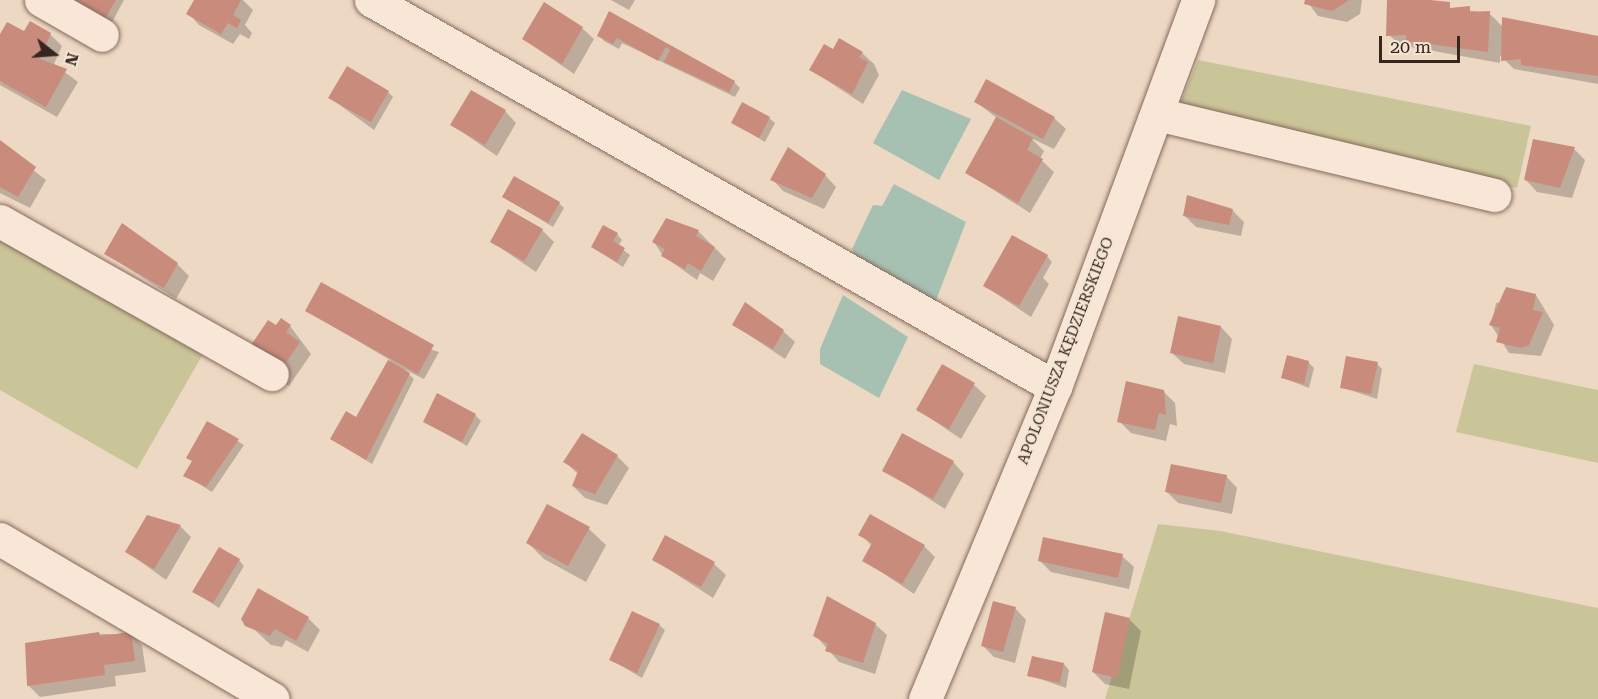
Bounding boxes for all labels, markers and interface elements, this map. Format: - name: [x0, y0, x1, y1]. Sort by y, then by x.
- north arrow: [24, 24, 84, 84]
- scale bar: [1382, 24, 1463, 62]
- text: 20 m: [1390, 36, 1431, 57]
- text: N: [61, 51, 83, 68]
- street label: APOLONIUSZA KĘDZIERSKIEGO: [1014, 235, 1118, 467]

